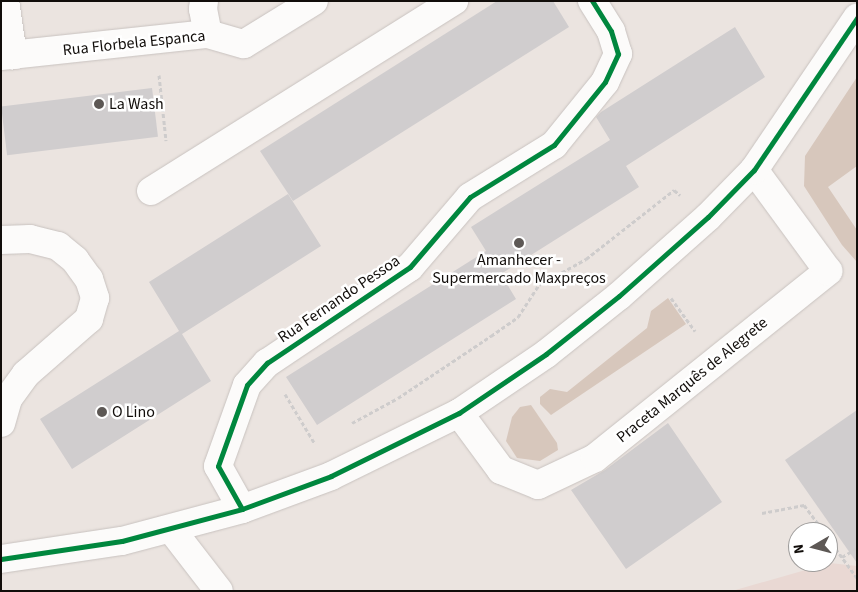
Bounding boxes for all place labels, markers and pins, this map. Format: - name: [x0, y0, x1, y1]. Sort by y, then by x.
- place label: La Wash: [109, 94, 164, 114]
- marker: La Wash: [93, 98, 105, 110]
- marker: Amanhecer - Supermercado Maxpreços: [513, 237, 525, 249]
- place label: Amanhecer - Supermercado Maxpreços: [432, 250, 606, 288]
- place label: O Lino: [112, 402, 155, 422]
- marker: O Lino: [96, 406, 108, 418]

